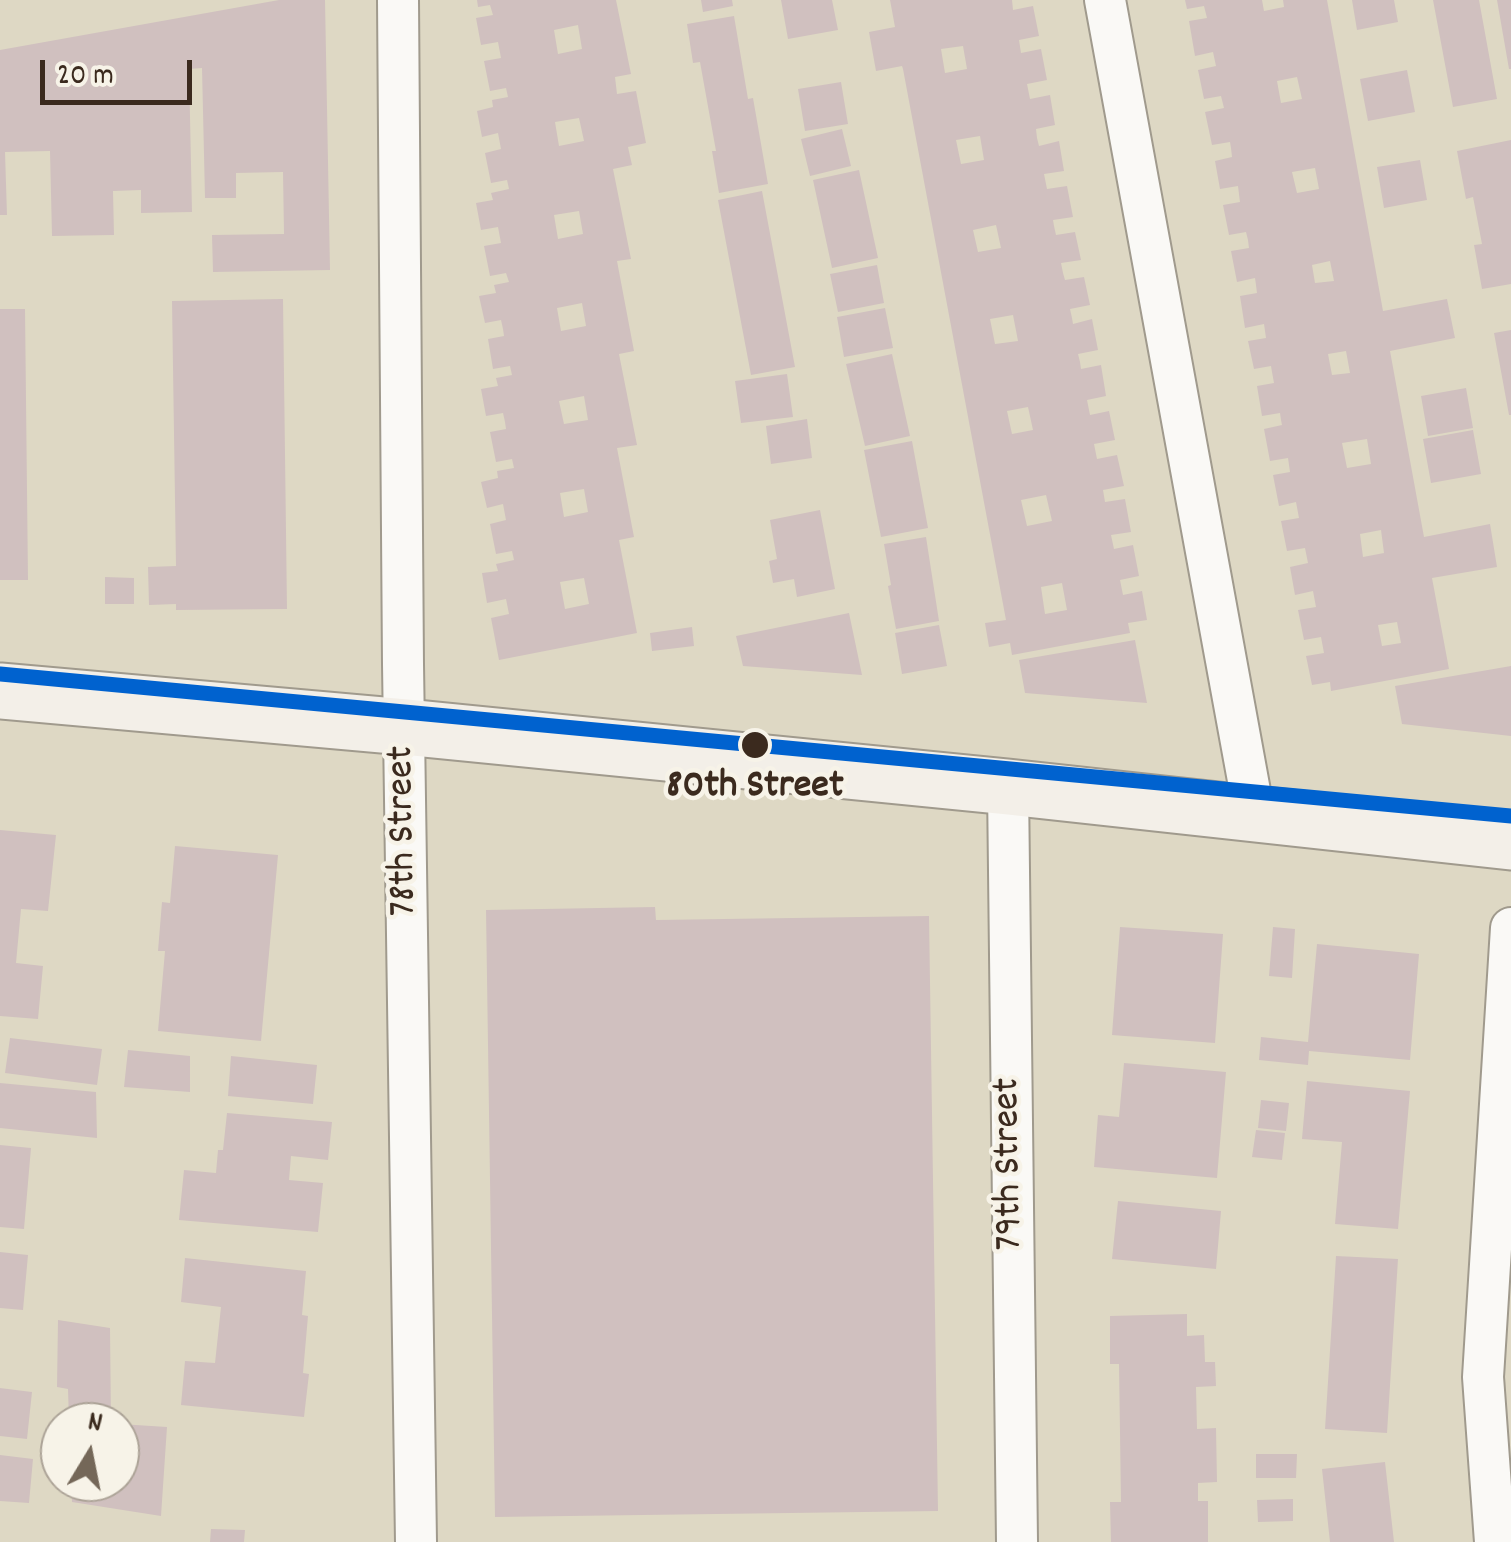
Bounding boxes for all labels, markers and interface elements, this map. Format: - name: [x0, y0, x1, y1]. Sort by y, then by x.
- scale bar: [45, 40, 198, 102]
- text: 20 m: [57, 56, 114, 99]
- marker: 80th Street: [739, 729, 771, 761]
- street label: 78th Street: [381, 745, 431, 917]
- place label: 80th Street: [666, 766, 844, 814]
- street label: 79th Street: [986, 1077, 1038, 1251]
- north arrow: [40, 1402, 140, 1502]
- text: N: [85, 1404, 105, 1445]

